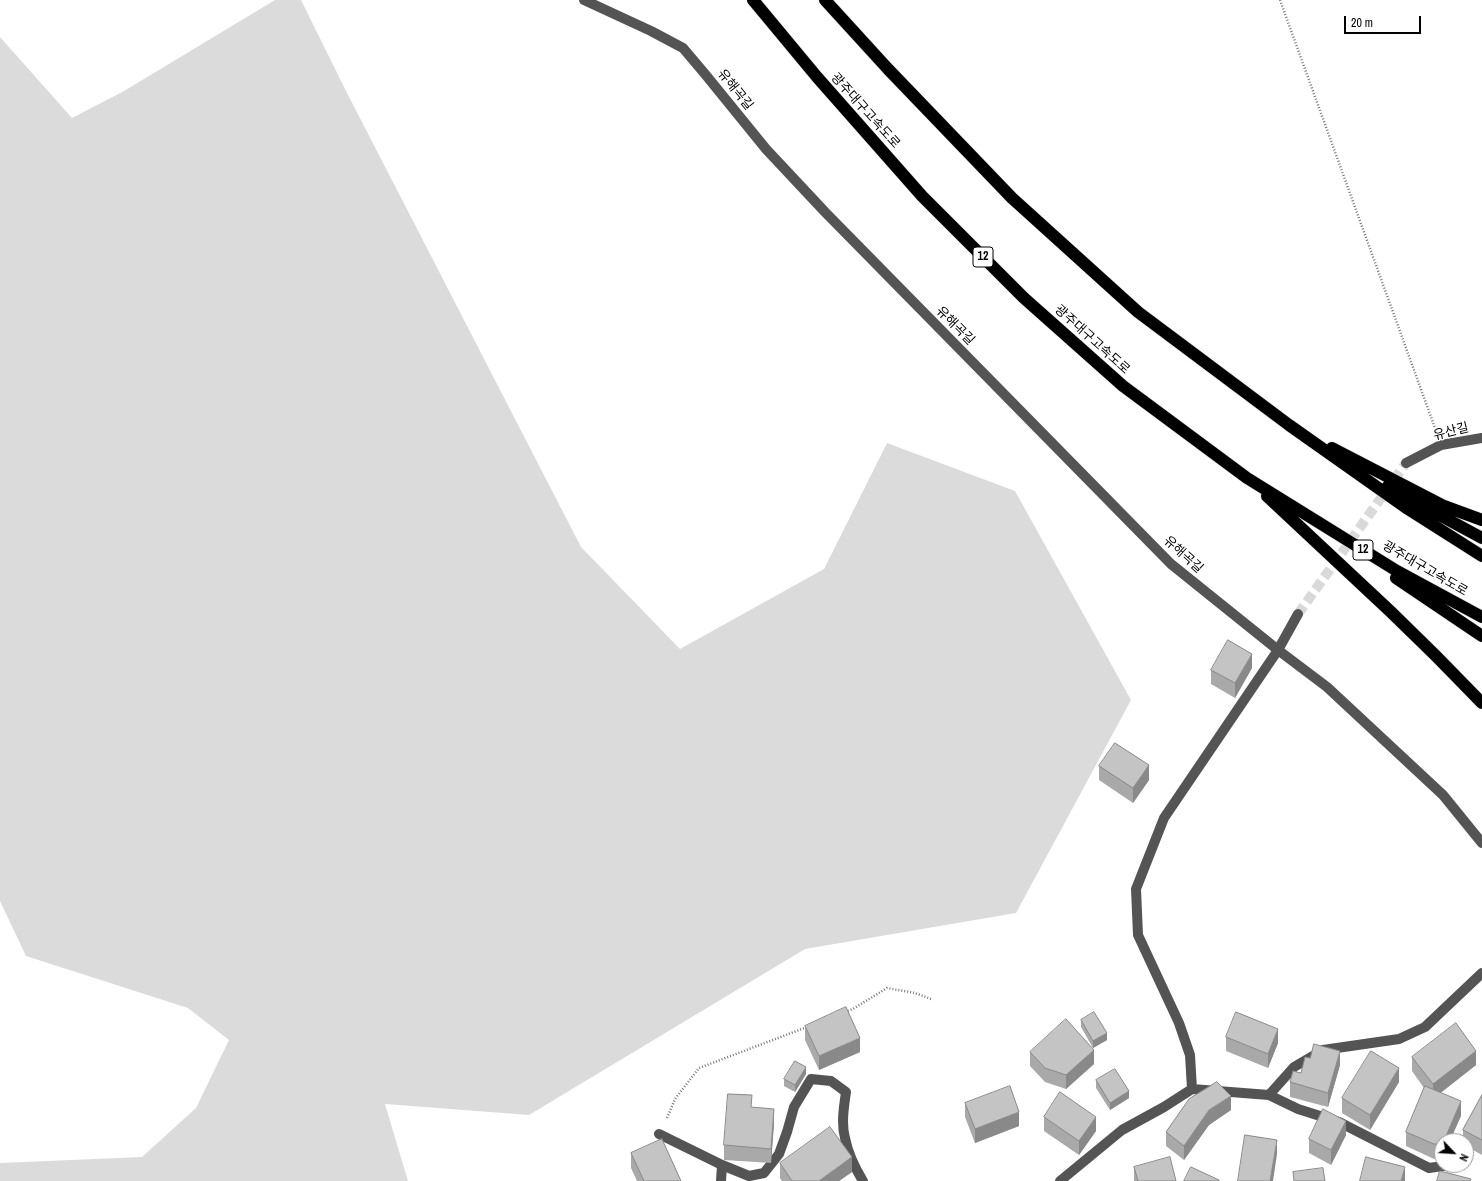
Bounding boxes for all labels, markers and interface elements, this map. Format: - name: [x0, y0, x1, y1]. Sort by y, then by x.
- scale bar: [1346, 8, 1423, 34]
- text: 20 m: [1351, 15, 1373, 31]
- street label: 유해곡길: [714, 67, 756, 113]
- street label: 광주대구고속도로: [827, 70, 903, 152]
- road number: 12: [973, 247, 993, 267]
- street label: 광주대구고속도로: [1051, 302, 1133, 378]
- street label: 유해곡길: [933, 304, 977, 348]
- street label: 유산길: [1432, 420, 1470, 444]
- street label: 유해곡길: [1160, 533, 1206, 577]
- street label: 광주대구고속도로: [1380, 538, 1470, 600]
- road number: 12: [1353, 540, 1373, 560]
- north arrow: [1434, 1133, 1474, 1173]
- text: N: [1456, 1152, 1472, 1164]

